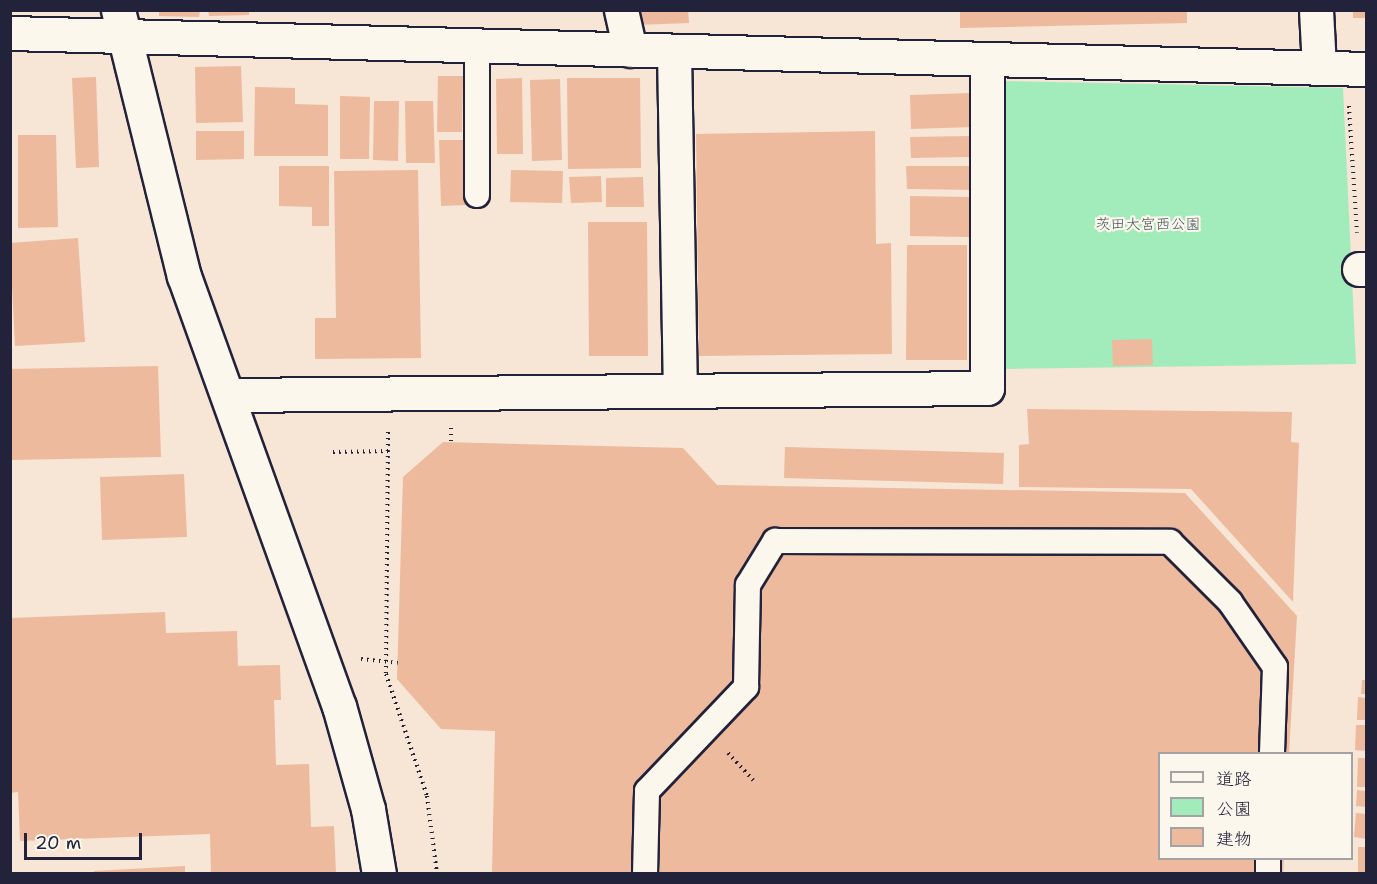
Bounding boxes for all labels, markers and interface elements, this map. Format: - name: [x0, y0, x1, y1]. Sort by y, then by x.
- park label: 茨田大宮西公園: [1096, 216, 1200, 234]
- legend: [1158, 752, 1353, 860]
- text: 道路: [1216, 767, 1252, 791]
- text: 公園: [1216, 797, 1252, 821]
- scale bar: [27, 821, 146, 859]
- text: 建物: [1216, 827, 1252, 851]
- text: 20 m: [35, 831, 81, 855]

